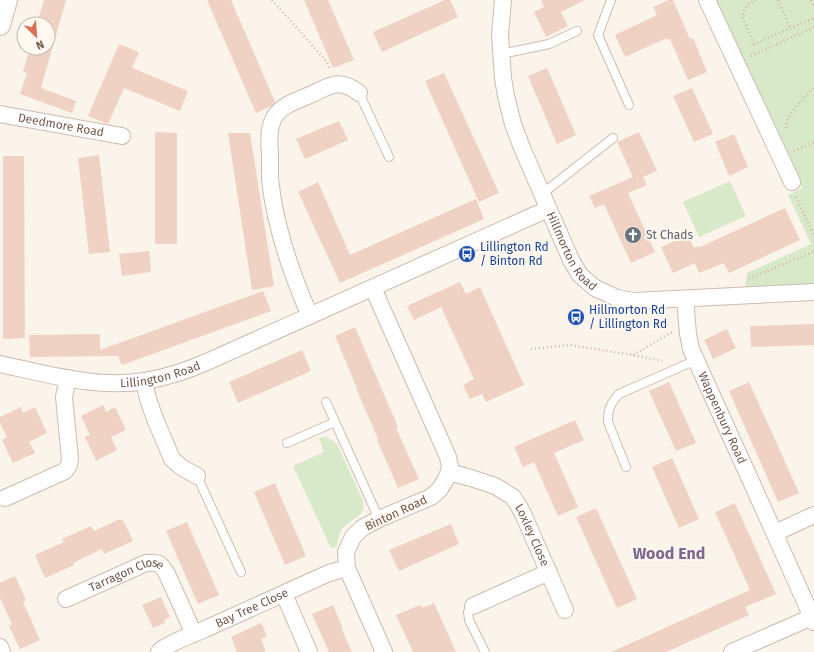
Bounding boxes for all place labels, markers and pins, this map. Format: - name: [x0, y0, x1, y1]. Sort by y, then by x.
- church icon: St Chads: [623, 225, 643, 245]
- place label: St Chads: [646, 228, 693, 242]
- place label: Lillington Rd / Binton Rd: [480, 240, 549, 268]
- bus stop icon: Lillington Rd / Binton Rd: [457, 244, 477, 264]
- place label: Hillmorton Rd / Lillington Rd: [589, 303, 667, 331]
- bus stop icon: Hillmorton Rd / Lillington Rd: [566, 307, 586, 327]

